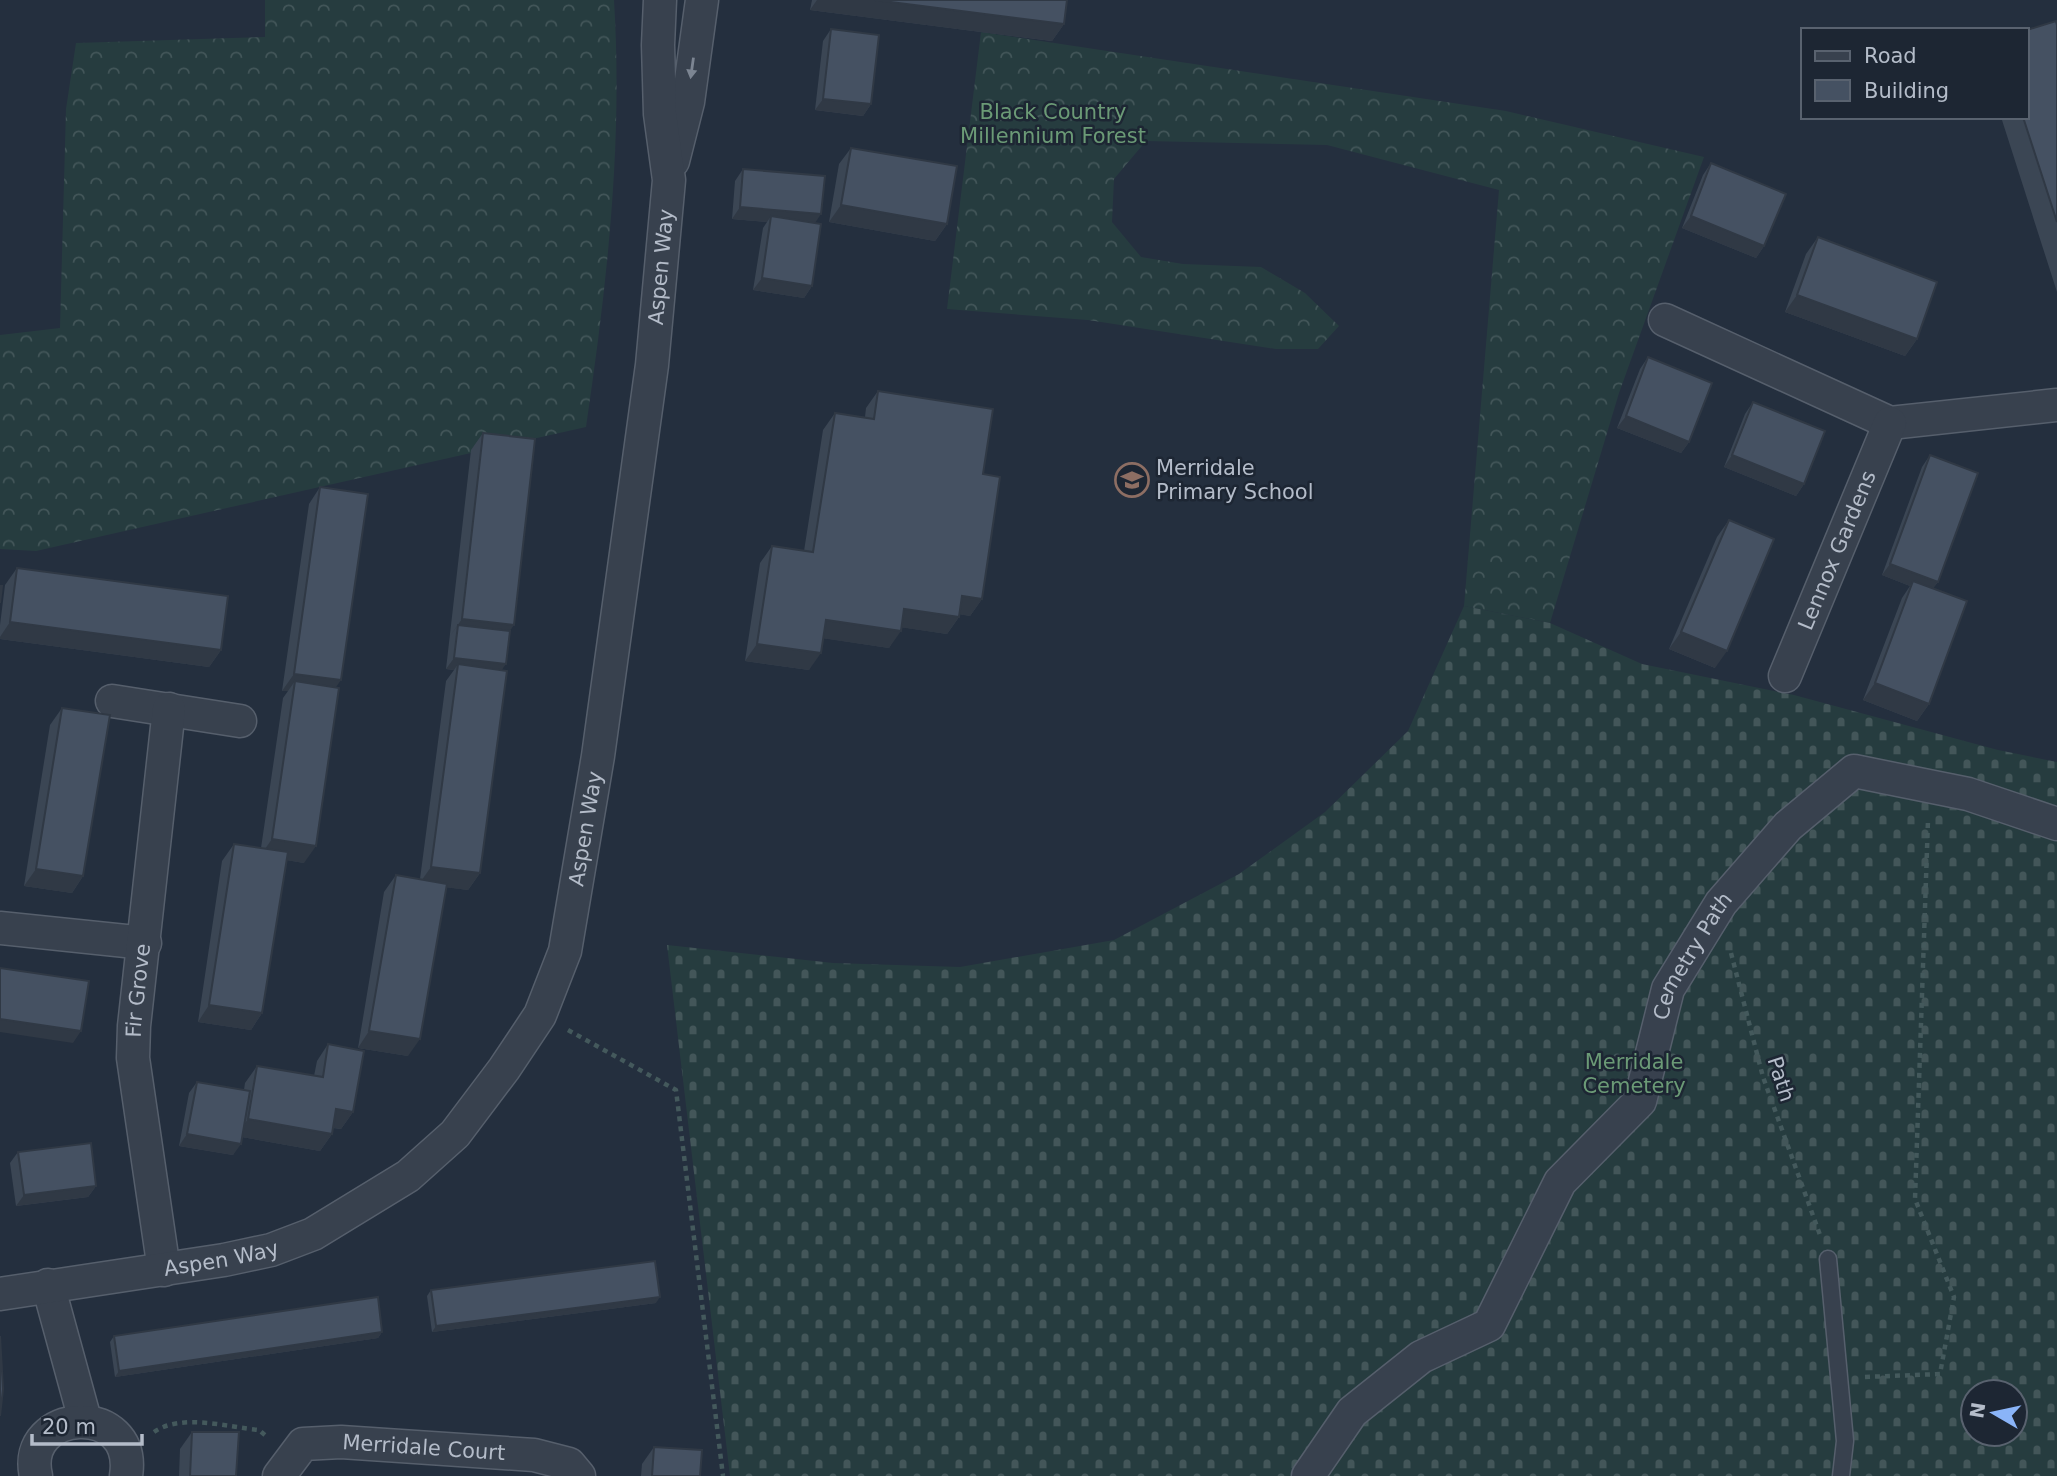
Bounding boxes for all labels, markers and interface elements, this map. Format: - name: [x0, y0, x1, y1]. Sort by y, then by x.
- legend: [1801, 28, 2029, 119]
- text: Road: [1864, 44, 1917, 68]
- one-way arrow: [687, 57, 698, 79]
- text: Building: [1864, 79, 1949, 103]
- park label: Black Country Millennium Forest: [960, 100, 1146, 148]
- street label: Aspen Way: [644, 208, 678, 326]
- place label: Merridale Primary School: [1156, 456, 1314, 504]
- school or university icon: Merridale Primary School: [1113, 461, 1151, 499]
- street label: Lennox Gardens: [1793, 467, 1881, 634]
- street label: Aspen Way: [564, 769, 607, 888]
- street label: Cemetry Path: [1649, 887, 1737, 1023]
- street label: Fir Grove: [122, 942, 155, 1038]
- park label: Merridale Cemetery: [1582, 1050, 1686, 1098]
- street label: Path: [1762, 1053, 1800, 1105]
- street label: Aspen Way: [162, 1236, 282, 1281]
- north arrow: [1959, 1378, 2029, 1448]
- text: N: [1965, 1401, 1989, 1420]
- scale bar: [32, 1402, 142, 1446]
- text: 20 m: [42, 1415, 96, 1439]
- street label: Merridale Court: [342, 1430, 506, 1465]

